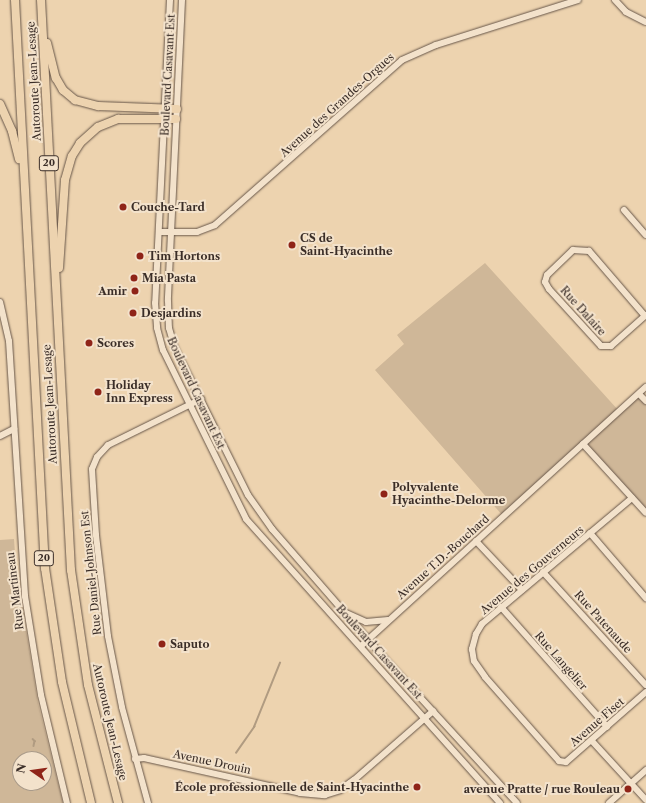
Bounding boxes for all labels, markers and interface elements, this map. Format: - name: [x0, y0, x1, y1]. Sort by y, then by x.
- street label: Boulevard Casavant Est: [158, 14, 178, 136]
- street label: Autoroute Jean-Lesage: [24, 21, 44, 141]
- street label: Avenue des Grandes-Orgues: [277, 50, 397, 160]
- road number: 20: [38, 155, 60, 171]
- place label: Couche-Tard: [131, 200, 205, 214]
- marker: Couche-Tard: [118, 202, 128, 212]
- place label: CS de Saint-Hyacinthe: [300, 232, 393, 258]
- marker: CS de Saint-Hyacinthe: [287, 240, 297, 250]
- place label: Tim Hortons: [148, 249, 220, 263]
- marker: Tim Hortons: [135, 251, 145, 261]
- place label: Mia Pasta: [142, 271, 196, 285]
- marker: Mia Pasta: [129, 273, 139, 283]
- place label: Amir: [98, 284, 127, 298]
- street label: Rue Dalaire: [557, 284, 609, 338]
- marker: Amir: [130, 286, 140, 296]
- place label: Desjardins: [141, 306, 201, 320]
- marker: Desjardins: [128, 308, 138, 318]
- street label: Boulevard Casavant Est: [164, 335, 228, 451]
- place label: Scores: [97, 336, 134, 350]
- marker: Scores: [84, 338, 94, 348]
- street label: Autoroute Jean-Lesage: [40, 344, 60, 464]
- place label: Holiday Inn Express: [106, 379, 173, 405]
- marker: Holiday Inn Express: [93, 387, 103, 397]
- place label: Polyvalente Hyacinthe-Delorme: [392, 481, 505, 507]
- marker: Polyvalente Hyacinthe-Delorme: [379, 489, 389, 499]
- street label: Rue Daniel-Johnson Est: [78, 510, 104, 636]
- street label: Avenue T.D.-Bouchard: [394, 512, 492, 602]
- street label: Avenue des Gouverneurs: [478, 523, 586, 617]
- road number: 20: [33, 550, 55, 566]
- street label: Rue Martineau: [4, 551, 26, 631]
- street label: Rue Patenaude: [572, 588, 634, 656]
- street label: Boulevard Casavant Est: [333, 602, 425, 702]
- street label: Rue Langelier: [532, 629, 590, 693]
- place label: Saputo: [170, 637, 209, 651]
- marker: Saputo: [157, 639, 167, 649]
- street label: Autoroute Jean-Lesage: [90, 662, 130, 782]
- street label: Avenue Fiset: [567, 695, 627, 749]
- street label: Avenue Drouin: [172, 747, 252, 777]
- north arrow: [12, 751, 52, 791]
- text: N: [13, 762, 29, 775]
- place label: École professionnelle de Saint-Hyacinthe: [175, 780, 409, 794]
- marker: École professionnelle de Saint-Hyacinthe: [412, 782, 422, 792]
- place label: avenue Pratte / rue Rouleau: [464, 782, 620, 796]
- marker: avenue Pratte / rue Rouleau: [623, 784, 633, 794]

